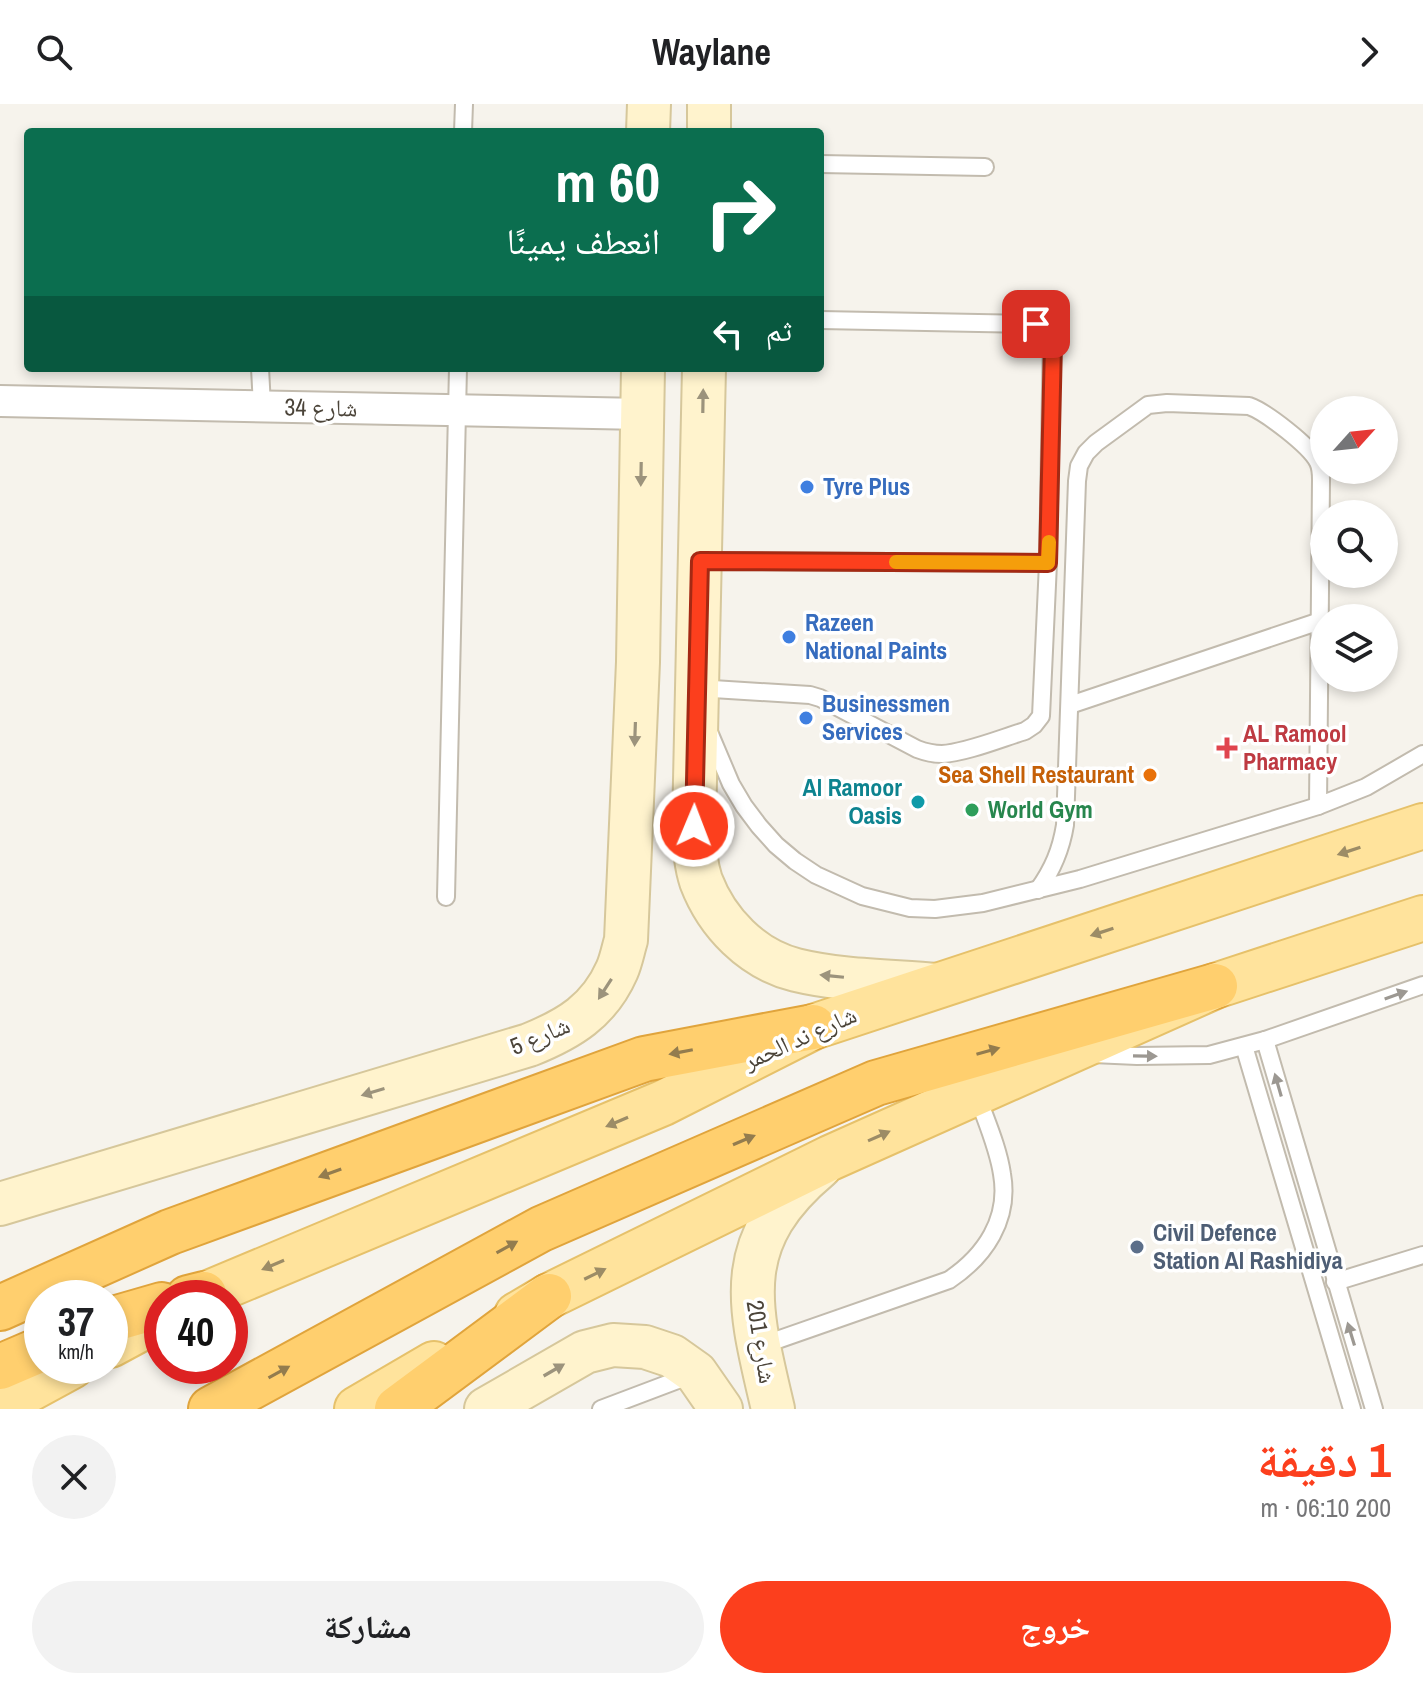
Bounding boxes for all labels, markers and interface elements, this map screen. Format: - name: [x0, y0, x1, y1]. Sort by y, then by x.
- text: Waylane: [652, 28, 771, 76]
- icon: search: [32, 30, 76, 74]
- icon: forward: [1347, 30, 1391, 74]
- text: 60 m: [555, 144, 660, 219]
- icon: right: [688, 160, 792, 264]
- text: انعطف يمينًا: [507, 217, 660, 265]
- pin: [1002, 290, 1070, 358]
- icon: arrive: [1014, 302, 1058, 346]
- text: ثم: [766, 310, 792, 350]
- icon: left: [706, 312, 750, 356]
- one-way arrow: [697, 388, 710, 413]
- street label: شارع 34: [284, 390, 358, 424]
- north arrow: [1310, 396, 1398, 484]
- map controls: [1310, 396, 1398, 692]
- one-way arrow: [635, 462, 647, 487]
- place label: Tyre Plus: [823, 470, 910, 502]
- marker: Tyre Plus: [798, 478, 816, 496]
- button: search: [1310, 500, 1398, 588]
- button: layers: [1310, 604, 1398, 692]
- place label: Razeen National Paints: [805, 606, 947, 666]
- marker: Razeen National Paints: [780, 628, 798, 646]
- place label: Businessmen Services: [822, 687, 950, 747]
- marker: Businessmen Services: [797, 709, 815, 727]
- place label: AL Ramool Pharmacy: [1243, 717, 1347, 777]
- one-way arrow: [629, 722, 642, 747]
- marker: AL Ramool Pharmacy: [1218, 739, 1236, 757]
- place label: Sea Shell Restaurant: [938, 758, 1134, 790]
- marker: Sea Shell Restaurant: [1141, 766, 1159, 784]
- place label: Al Ramoor Oasis: [802, 771, 902, 831]
- position arrow: [652, 784, 736, 868]
- marker: Al Ramoor Oasis: [909, 793, 927, 811]
- place label: World Gym: [988, 793, 1093, 825]
- marker: World Gym: [963, 801, 981, 819]
- one-way arrow: [1337, 845, 1361, 857]
- one-way arrow: [1089, 926, 1113, 938]
- one-way arrow: [819, 969, 844, 982]
- one-way arrow: [599, 978, 613, 1000]
- one-way arrow: [1384, 988, 1408, 1000]
- street label: شارع ند الحمر: [737, 998, 861, 1077]
- street label: شارع 5: [505, 1008, 574, 1062]
- one-way arrow: [976, 1044, 1000, 1057]
- one-way arrow: [668, 1046, 693, 1058]
- one-way arrow: [1133, 1050, 1158, 1062]
- one-way arrow: [1272, 1072, 1284, 1097]
- one-way arrow: [361, 1086, 385, 1099]
- one-way arrow: [605, 1116, 629, 1129]
- one-way arrow: [868, 1130, 891, 1143]
- one-way arrow: [733, 1134, 756, 1147]
- one-way arrow: [318, 1167, 342, 1180]
- place label: Civil Defence Station Al Rashidiya: [1153, 1216, 1343, 1276]
- marker: Civil Defence Station Al Rashidiya: [1128, 1238, 1146, 1256]
- one-way arrow: [496, 1240, 519, 1254]
- one-way arrow: [261, 1259, 285, 1272]
- one-way arrow: [583, 1267, 606, 1281]
- speed limit sign: 40: [144, 1280, 248, 1384]
- text: 37: [58, 1295, 94, 1348]
- street label: شارع 201: [740, 1298, 784, 1386]
- one-way arrow: [1344, 1322, 1357, 1346]
- text: km/h: [58, 1338, 94, 1365]
- one-way arrow: [543, 1363, 565, 1377]
- one-way arrow: [268, 1365, 291, 1378]
- text: 1 دقيقة: [1257, 1427, 1391, 1492]
- button: close: [32, 1435, 116, 1519]
- text: 200 m · 06:10: [1261, 1490, 1391, 1525]
- button: مشاركة: [32, 1581, 704, 1673]
- button: خروج: [720, 1581, 1391, 1673]

